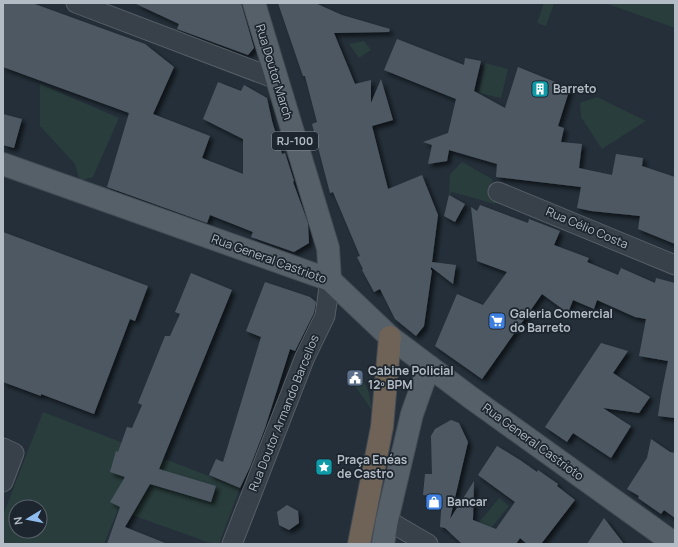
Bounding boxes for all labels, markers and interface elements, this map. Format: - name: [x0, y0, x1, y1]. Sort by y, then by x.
- street label: Rua Doutor March: [252, 22, 297, 122]
- building icon: Barreto: [530, 79, 550, 99]
- place label: Barreto: [553, 80, 596, 97]
- road number: RJ-100: [272, 132, 318, 150]
- street label: Rua Célio Costa: [543, 203, 631, 253]
- street label: Rua General Castrioto: [209, 230, 329, 287]
- place label: Galeria Comercial do Barreto: [510, 305, 613, 336]
- supermarket icon: Galeria Comercial do Barreto: [487, 311, 507, 331]
- street label: Rua Doutor Armando Barcellos: [244, 332, 323, 494]
- place label: Cabine Policial 12º BPM: [368, 362, 454, 393]
- public building icon: Cabine Policial 12º BPM: [345, 368, 365, 388]
- street label: Rua General Castrioto: [479, 399, 587, 484]
- place label: Praça Enéas de Castro: [337, 451, 408, 482]
- place icon: Praça Enéas de Castro: [314, 457, 334, 477]
- shop icon: Bancar: [424, 492, 444, 512]
- place label: Bancar: [447, 493, 488, 510]
- north arrow: [8, 499, 48, 539]
- text: N: [10, 516, 26, 526]

